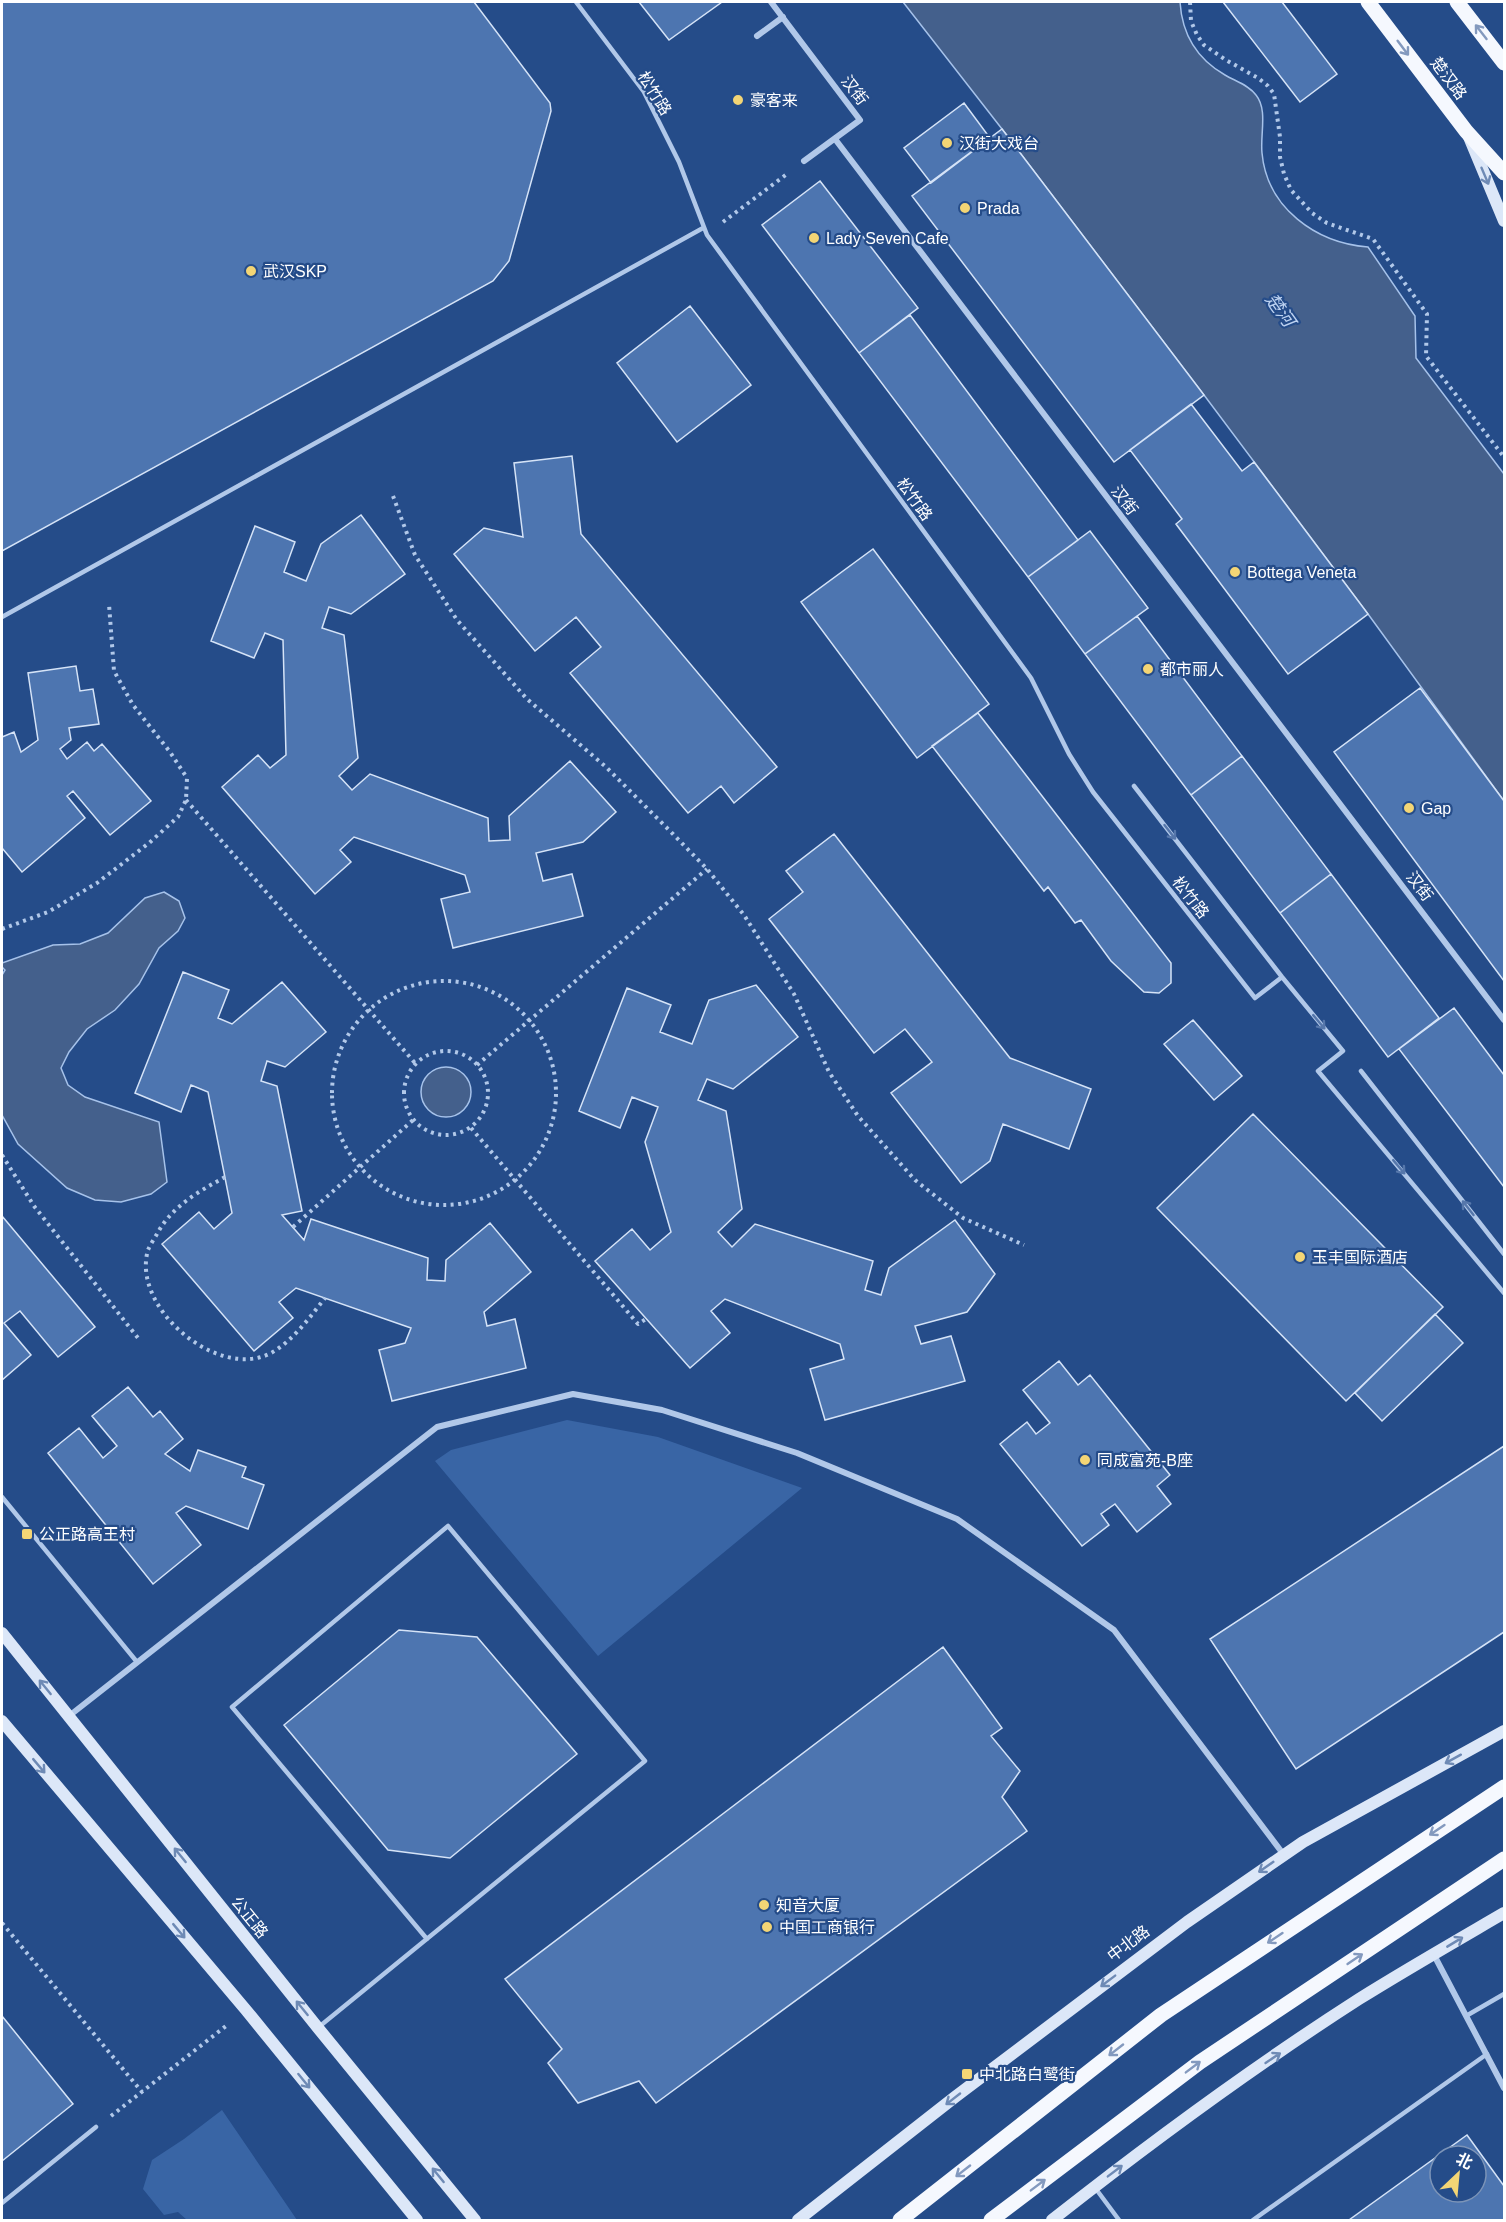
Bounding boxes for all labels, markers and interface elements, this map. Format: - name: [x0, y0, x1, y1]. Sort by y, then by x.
- one-way arrow: [1474, 24, 1487, 40]
- one-way arrow: [1397, 40, 1410, 56]
- street label: 楚汉路: [1427, 54, 1470, 103]
- street label: 松竹路: [635, 68, 675, 118]
- street label: 汉街: [838, 72, 871, 108]
- place label: 豪客来: [750, 92, 798, 109]
- marker: 豪客来: [731, 93, 745, 107]
- place label: 汉街大戏台: [959, 135, 1039, 152]
- marker: 汉街大戏台: [940, 136, 954, 150]
- one-way arrow: [1480, 166, 1491, 185]
- place label: Prada: [977, 200, 1020, 217]
- marker: Prada: [958, 201, 972, 215]
- place label: Lady Seven Cafe: [826, 230, 949, 247]
- marker: Lady Seven Cafe: [807, 231, 821, 245]
- place label: 武汉SKP: [263, 263, 327, 280]
- marker: 武汉SKP: [244, 264, 258, 278]
- water label: 楚河: [1261, 290, 1300, 333]
- street label: 松竹路: [894, 475, 936, 524]
- street label: 汉街: [1108, 482, 1141, 518]
- place label: Bottega Veneta: [1247, 564, 1357, 581]
- marker: Bottega Veneta: [1228, 565, 1242, 579]
- place label: 都市丽人: [1160, 661, 1224, 678]
- marker: 都市丽人: [1141, 662, 1155, 676]
- place label: Gap: [1421, 800, 1451, 817]
- marker: Gap: [1402, 801, 1416, 815]
- one-way arrow: [1163, 824, 1176, 840]
- street label: 汉街: [1403, 868, 1436, 904]
- street label: 松竹路: [1169, 873, 1212, 921]
- one-way arrow: [1312, 1014, 1326, 1029]
- one-way arrow: [1392, 1159, 1406, 1174]
- one-way arrow: [1462, 1201, 1475, 1217]
- place label: 玉丰国际酒店: [1312, 1249, 1408, 1266]
- marker: 玉丰国际酒店: [1293, 1250, 1307, 1264]
- place label: 同成富苑-B座: [1097, 1452, 1193, 1469]
- marker: 同成富苑-B座: [1078, 1453, 1092, 1467]
- place label: 公正路高王村: [39, 1526, 135, 1543]
- marker: 公正路高王村: [20, 1527, 34, 1541]
- one-way arrow: [38, 1679, 51, 1695]
- one-way arrow: [1445, 1753, 1462, 1765]
- one-way arrow: [33, 1758, 46, 1774]
- one-way arrow: [1430, 1824, 1446, 1836]
- one-way arrow: [174, 1848, 187, 1864]
- one-way arrow: [1259, 1861, 1275, 1873]
- street label: 公正路: [228, 1893, 271, 1941]
- place label: 知音大厦: [776, 1897, 840, 1914]
- marker: 知音大厦: [757, 1898, 771, 1912]
- place label: 中国工商银行: [779, 1919, 875, 1936]
- marker: 中国工商银行: [760, 1920, 774, 1934]
- street label: 中北路: [1104, 1922, 1153, 1965]
- one-way arrow: [172, 1923, 186, 1938]
- one-way arrow: [1267, 1932, 1284, 1944]
- one-way arrow: [1446, 1936, 1463, 1948]
- one-way arrow: [1346, 1952, 1363, 1964]
- one-way arrow: [1101, 1975, 1117, 1988]
- one-way arrow: [295, 2000, 308, 2016]
- one-way arrow: [1108, 2044, 1124, 2057]
- one-way arrow: [1264, 2051, 1281, 2064]
- one-way arrow: [1185, 2061, 1201, 2074]
- place label: 中北路白鹭街: [979, 2066, 1075, 2083]
- marker: 中北路白鹭街: [960, 2067, 974, 2081]
- one-way arrow: [297, 2073, 310, 2089]
- one-way arrow: [945, 2093, 961, 2105]
- north arrow: [1428, 2144, 1488, 2204]
- text: 北: [1453, 2150, 1475, 2172]
- one-way arrow: [955, 2164, 971, 2177]
- one-way arrow: [1106, 2165, 1122, 2178]
- one-way arrow: [431, 2168, 445, 2183]
- one-way arrow: [1030, 2179, 1046, 2192]

